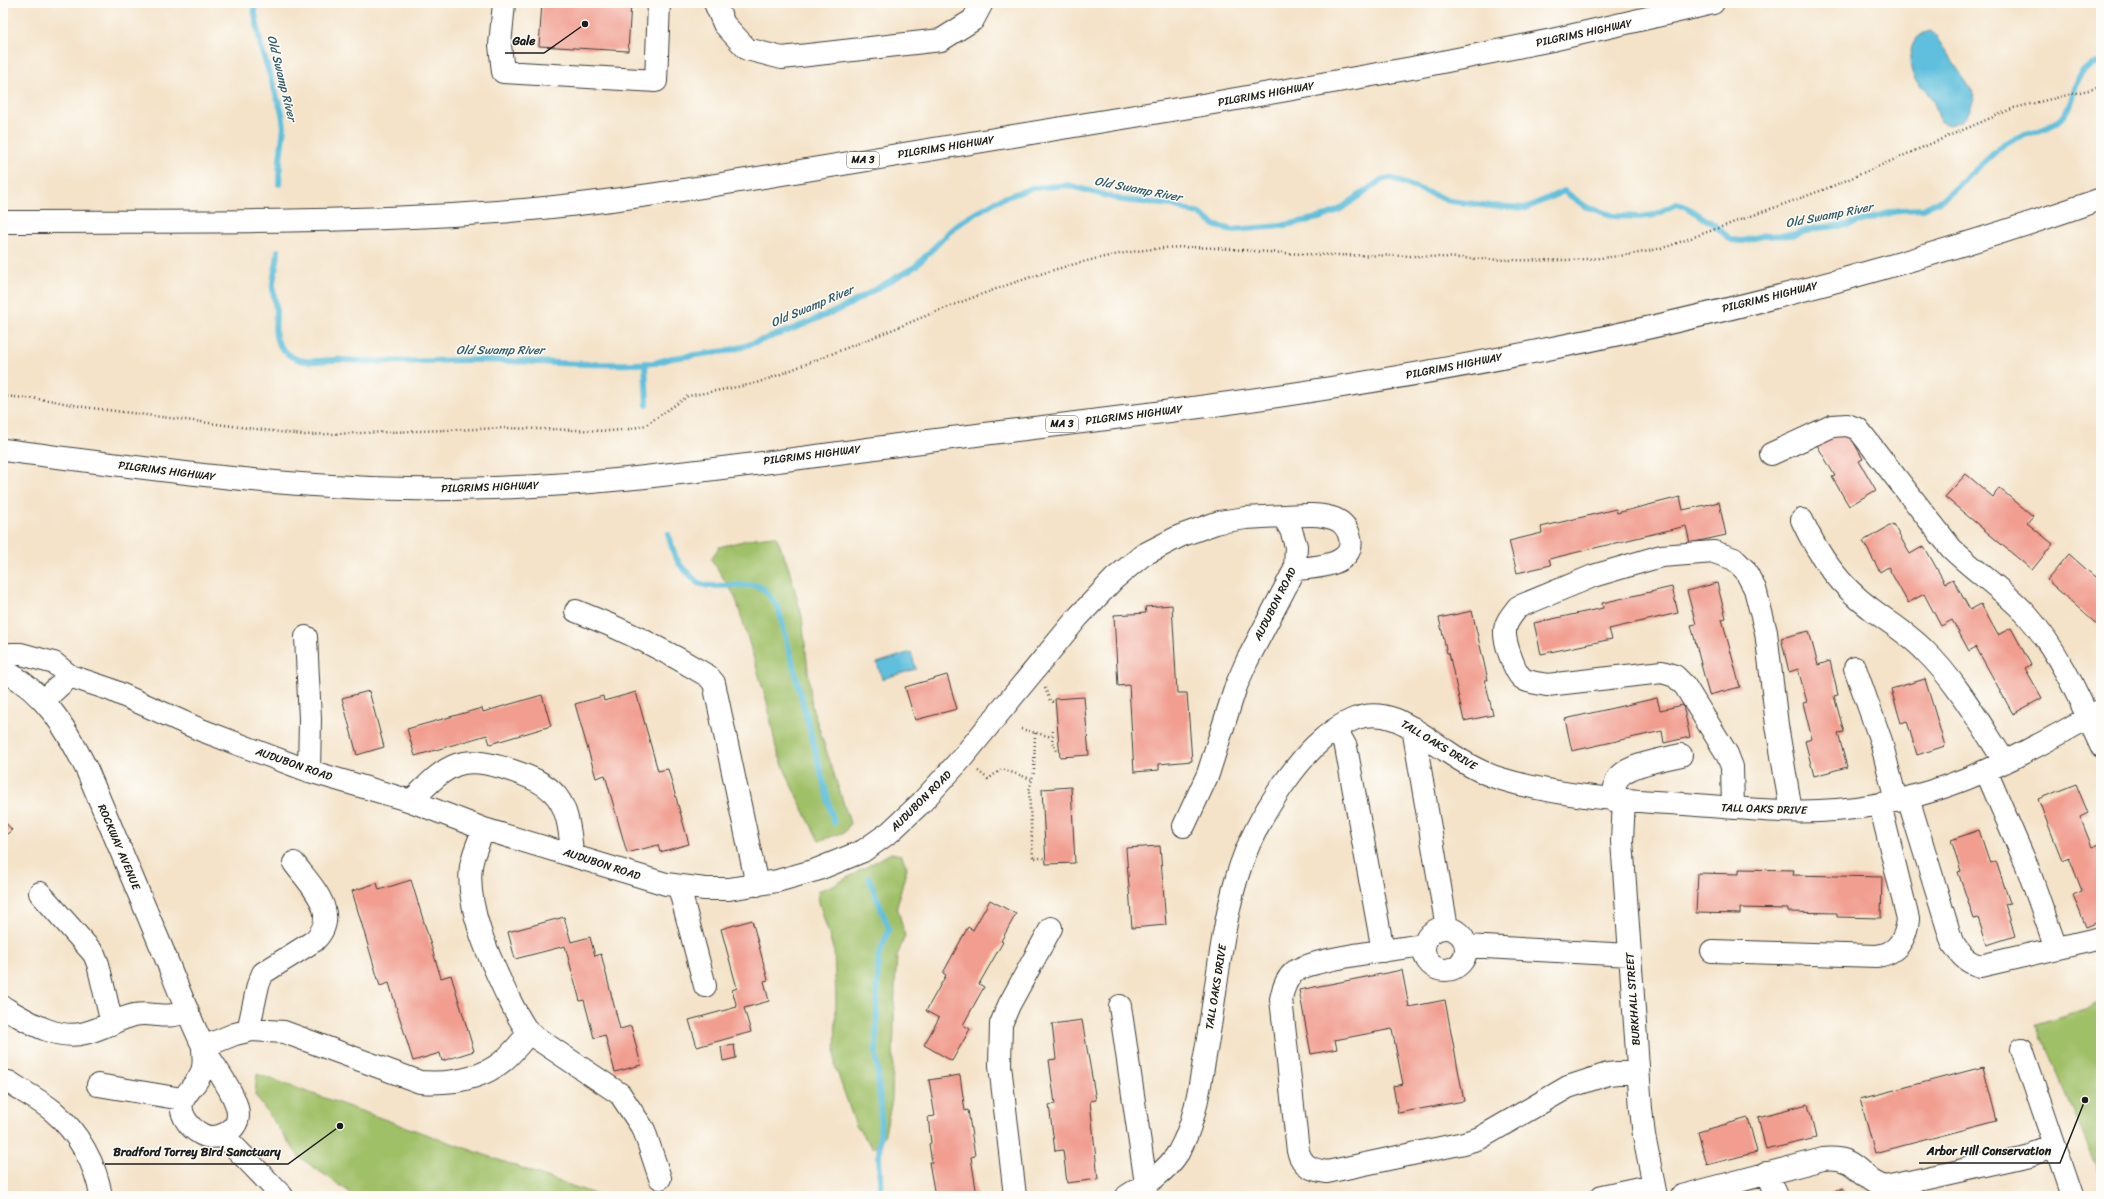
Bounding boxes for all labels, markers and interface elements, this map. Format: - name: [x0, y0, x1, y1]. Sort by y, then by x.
- street label: PILGRIMS HIGHWAY: [1534, 13, 1635, 52]
- callout: Gale: [505, 29, 544, 53]
- text: Gale: [511, 30, 536, 52]
- water label: Old Swamp River: [261, 33, 304, 125]
- street label: PILGRIMS HIGHWAY: [1216, 76, 1317, 112]
- street label: PILGRIMS HIGHWAY: [896, 130, 997, 164]
- road number: MA 3: [847, 152, 879, 168]
- water label: Old Swamp River: [1093, 170, 1185, 209]
- water label: Old Swamp River: [1784, 195, 1876, 234]
- street label: PILGRIMS HIGHWAY: [1720, 276, 1821, 318]
- water label: Old Swamp River: [767, 278, 859, 333]
- water label: Old Swamp River: [456, 339, 546, 361]
- street label: PILGRIMS HIGHWAY: [1404, 347, 1505, 385]
- street label: PILGRIMS HIGHWAY: [1084, 399, 1185, 430]
- road number: MA 3: [1046, 416, 1078, 432]
- street label: PILGRIMS HIGHWAY: [762, 439, 863, 470]
- street label: PILGRIMS HIGHWAY: [117, 456, 218, 487]
- street label: PILGRIMS HIGHWAY: [441, 476, 540, 498]
- street label: AUDUBON ROAD: [1248, 564, 1302, 645]
- street label: TALL OAKS DRIVE: [1397, 715, 1482, 776]
- street label: AUDUBON ROAD: [252, 742, 335, 786]
- street label: AUDUBON ROAD: [885, 766, 956, 837]
- street label: TALL OAKS DRIVE: [1721, 798, 1808, 820]
- street label: ROCKWAY AVENUE: [92, 801, 146, 894]
- street label: AUDUBON ROAD: [560, 842, 643, 886]
- street label: TALL OAKS DRIVE: [1200, 942, 1232, 1031]
- street label: BURKHALL STREET: [1620, 951, 1646, 1046]
- callout: Arbor Hill Conservation: [1919, 1139, 2060, 1163]
- callout: Bradford Torrey Bird Sanctuary: [105, 1140, 288, 1164]
- text: Arbor Hill Conservation: [1926, 1140, 2052, 1162]
- text: Bradford Torrey Bird Sanctuary: [113, 1141, 282, 1163]

